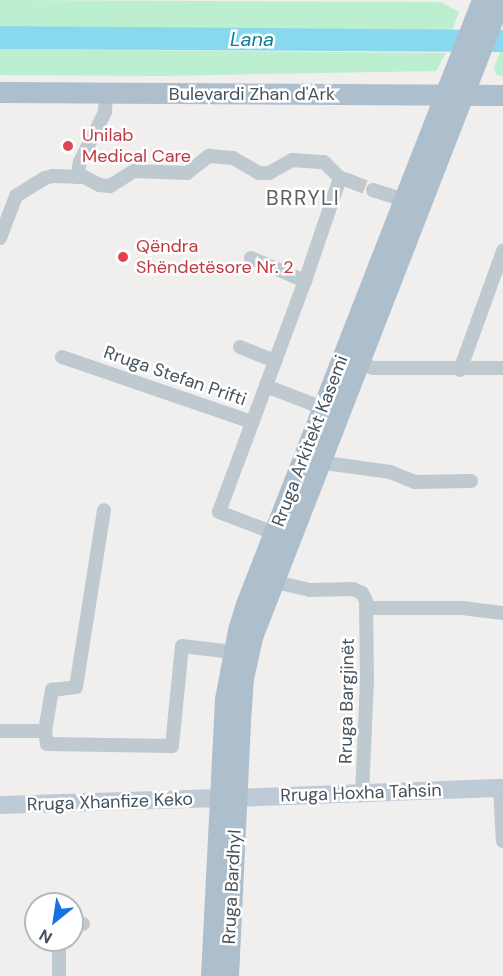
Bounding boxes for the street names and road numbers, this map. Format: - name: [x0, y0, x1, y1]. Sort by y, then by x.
- street label: Bulevardi Zhan d'Ark: [169, 83, 335, 105]
- street label: Rruga Stefan Prifti: [101, 341, 249, 411]
- street label: Rruga Arkitekt Kasemi: [267, 352, 353, 530]
- street label: Rruga Bargjinët: [335, 638, 359, 764]
- street label: Rruga Hoxha Tahsin: [280, 779, 442, 807]
- street label: Rruga Xhanfize Keko: [27, 788, 193, 816]
- street label: Rruga Bardhyl: [218, 829, 246, 945]

